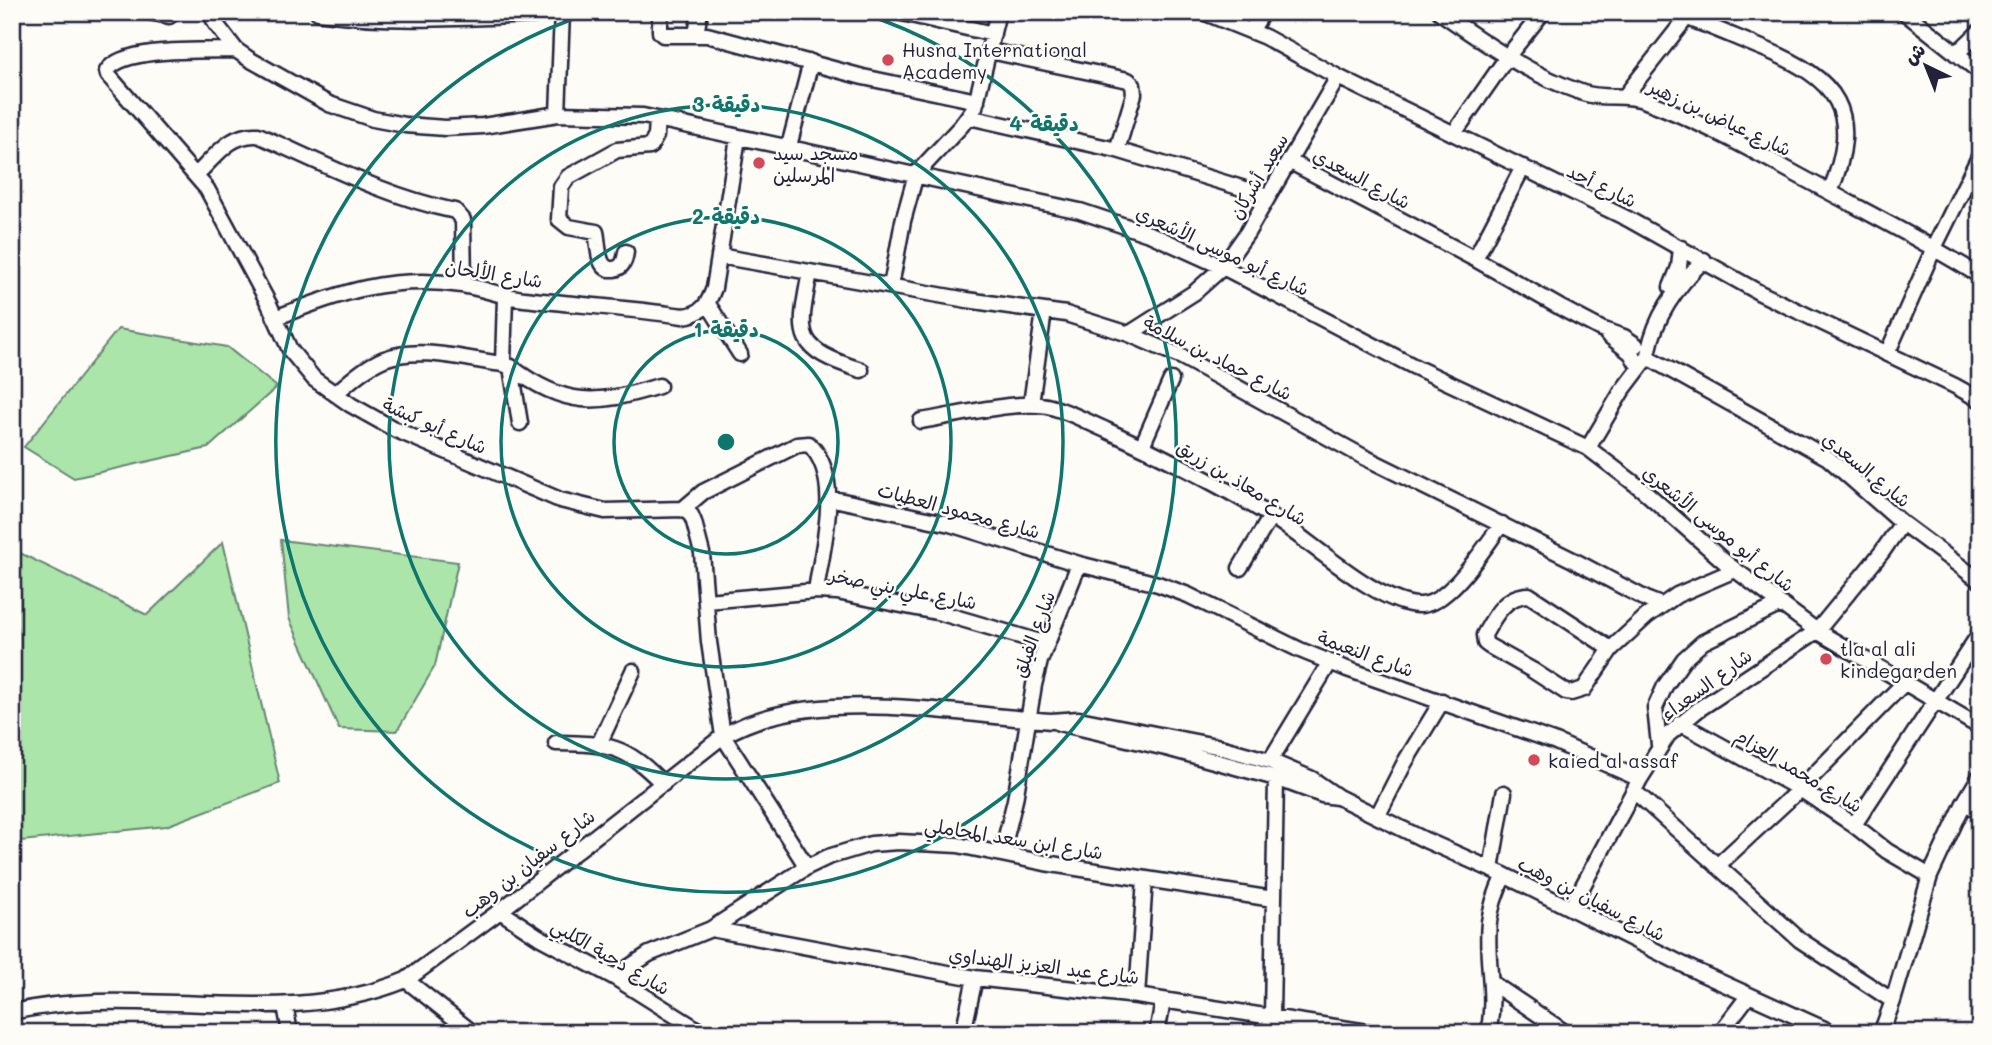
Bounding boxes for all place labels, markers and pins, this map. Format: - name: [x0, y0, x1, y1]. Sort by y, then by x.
- place label: Husna International Academy: [902, 37, 1087, 84]
- marker: Husna International Academy: [880, 52, 896, 68]
- place label: مسجد سيد المرسلين: [773, 140, 859, 187]
- marker: مسجد سيد المرسلين: [751, 155, 767, 171]
- centre of rings: [714, 430, 738, 454]
- place label: tla al ali kindegarden: [1840, 636, 1957, 683]
- marker: tla al ali kindegarden: [1818, 651, 1834, 667]
- place label: kaied al assaf: [1548, 748, 1678, 773]
- marker: kaied al assaf: [1526, 752, 1542, 768]

